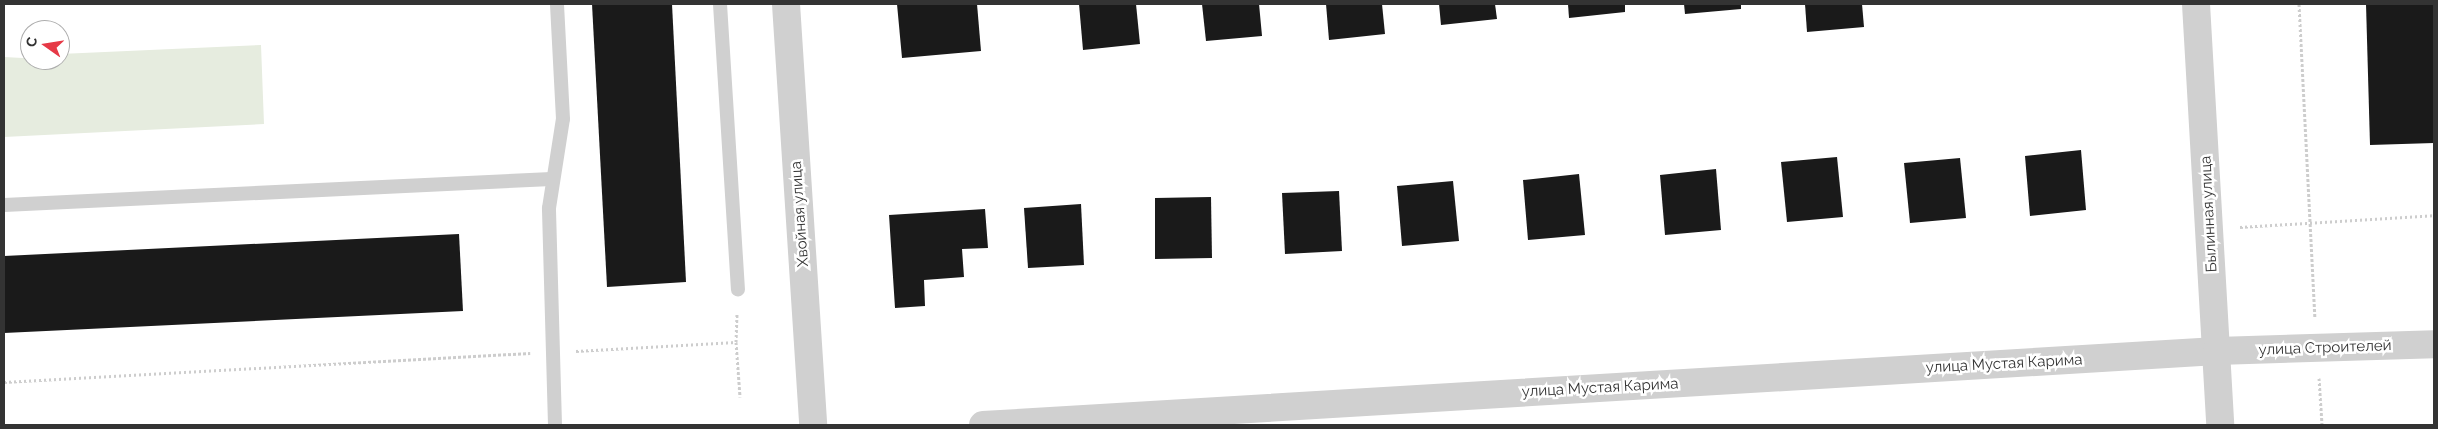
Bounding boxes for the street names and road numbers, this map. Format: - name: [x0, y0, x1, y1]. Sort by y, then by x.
- street label: Былинная улица: [2197, 155, 2221, 273]
- street label: Хвойная улица: [787, 160, 813, 268]
- street label: улица Строителей: [2258, 337, 2392, 359]
- street label: улица Мустая Карима: [1925, 351, 2083, 377]
- street label: улица Мустая Карима: [1521, 375, 1679, 401]

